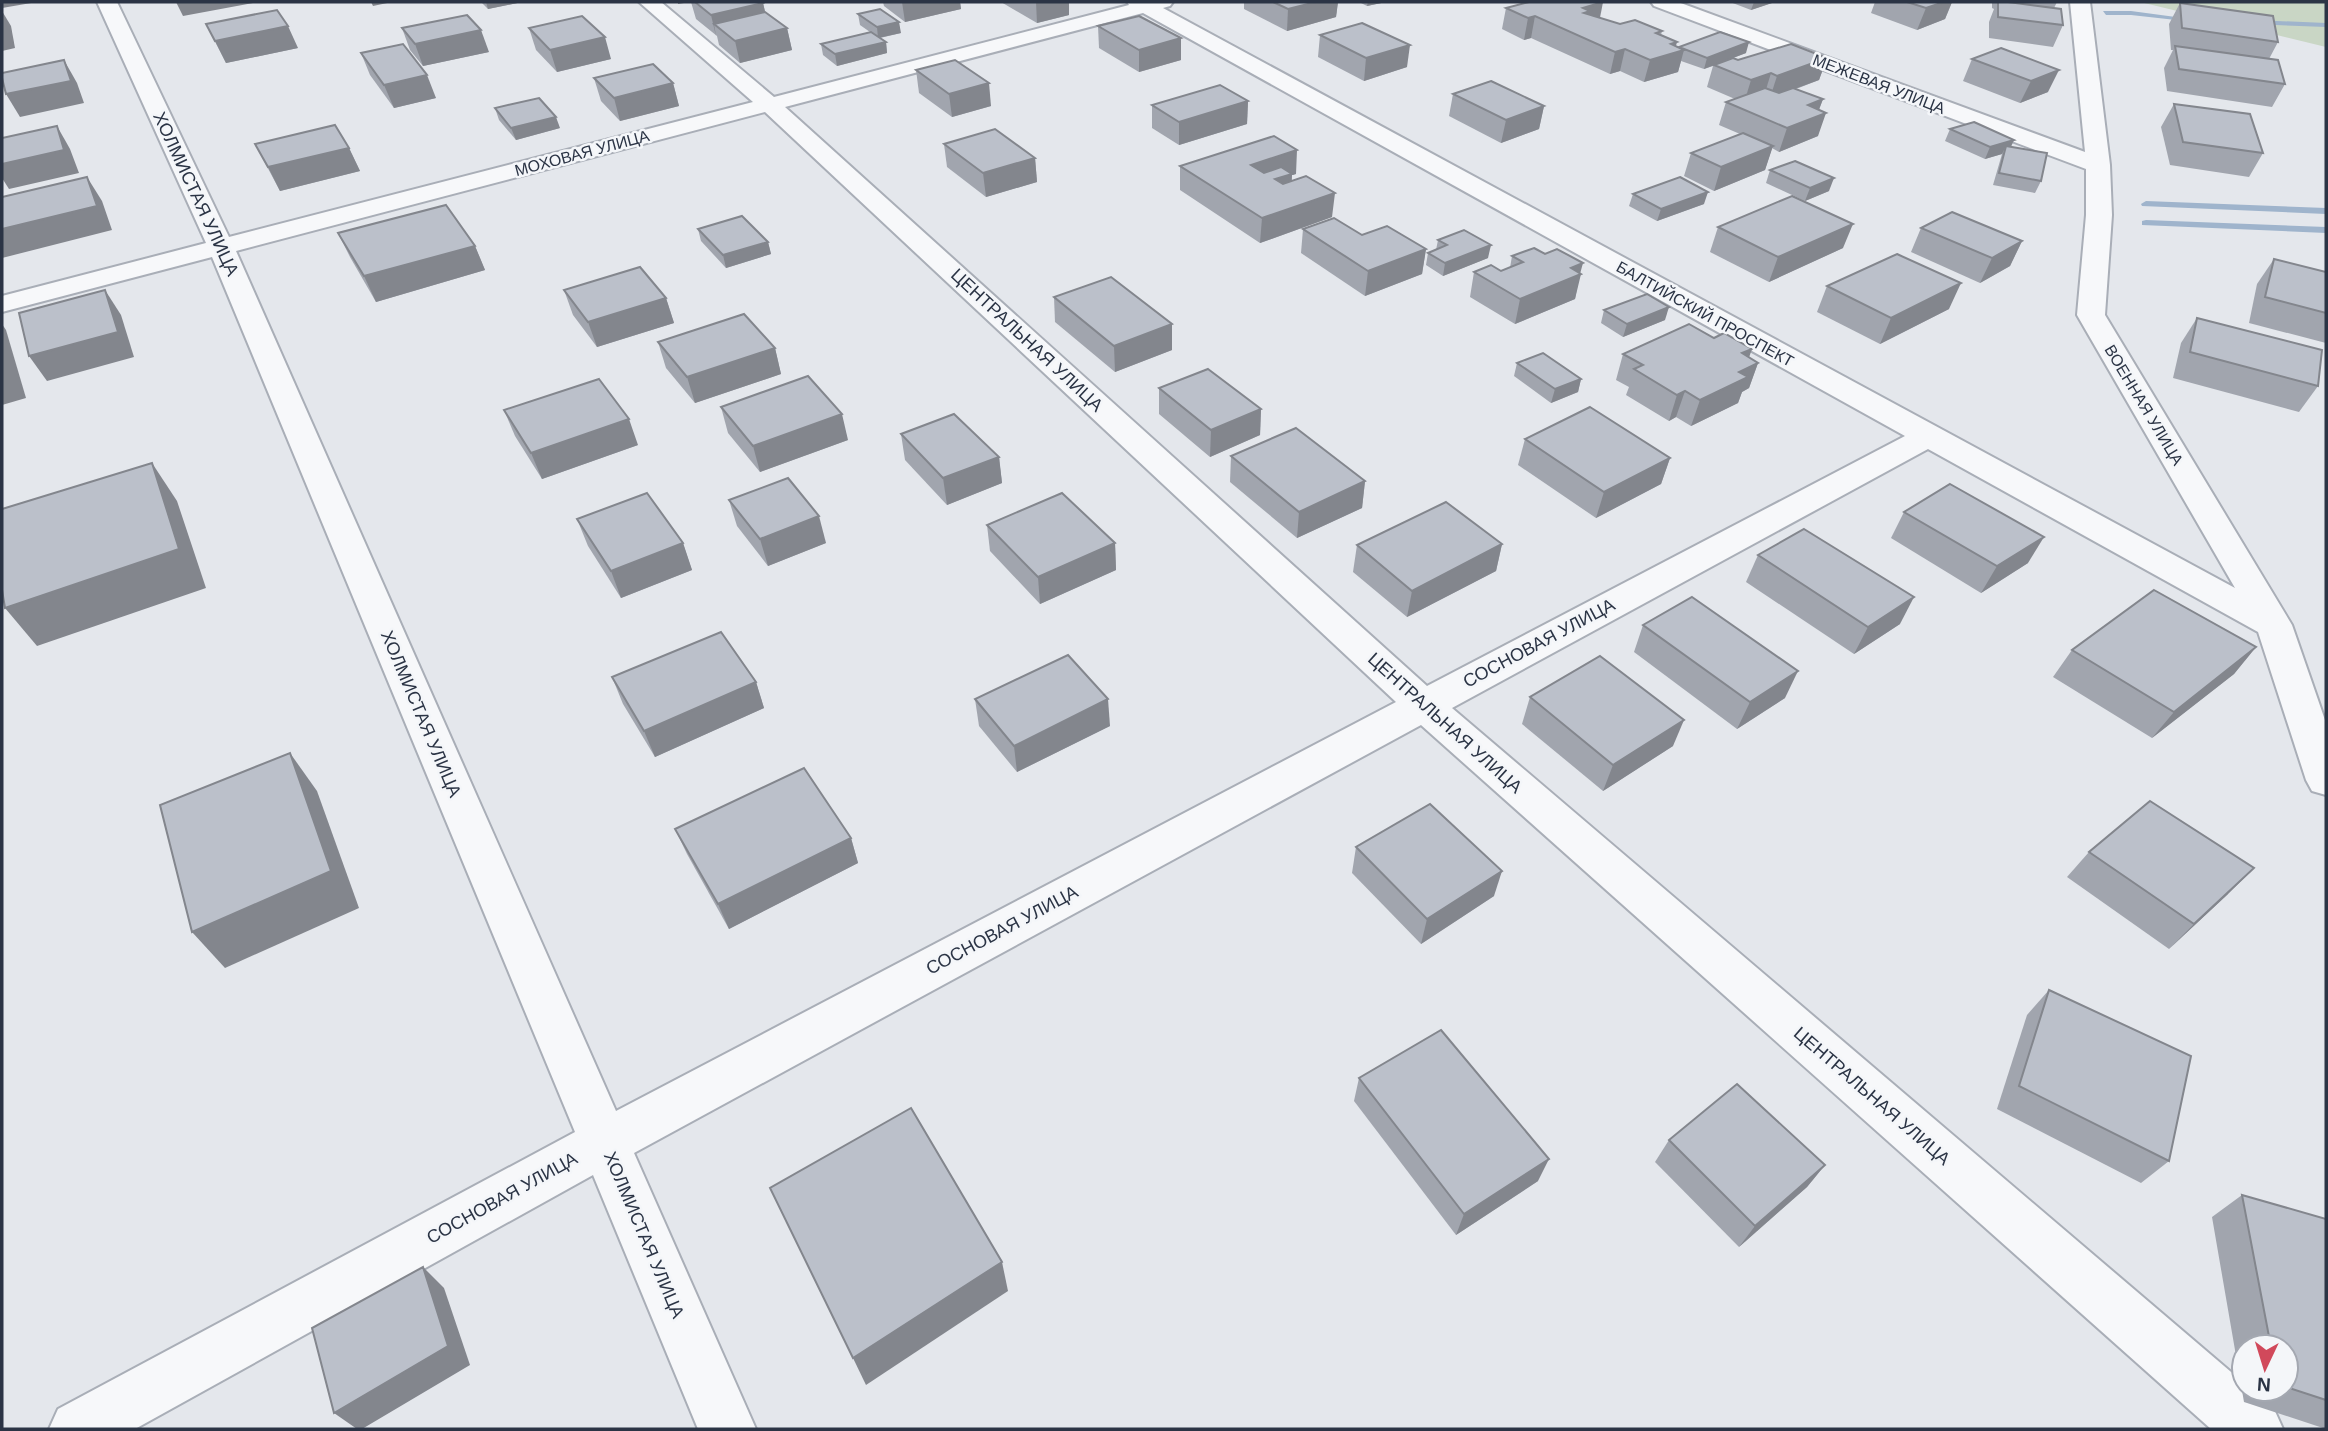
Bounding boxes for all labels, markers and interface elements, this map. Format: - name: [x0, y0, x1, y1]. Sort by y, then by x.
- street label: МЕЖЕВАЯ УЛИЦА: [1810, 51, 1948, 117]
- street label: ХОЛМИСТАЯ УЛИЦА: [149, 109, 243, 279]
- street label: МОХОВАЯ УЛИЦА: [513, 127, 651, 179]
- street label: БАЛТИЙСКИЙ ПРОСПЕКТ: [1613, 257, 1797, 370]
- street label: ЦЕНТРАЛЬНАЯ УЛИЦА: [947, 264, 1107, 416]
- street label: ВОЕННАЯ УЛИЦА: [2101, 342, 2187, 468]
- street label: СОСНОВАЯ УЛИЦА: [1460, 595, 1618, 691]
- street label: ХОЛМИСТАЯ УЛИЦА: [377, 628, 465, 800]
- street label: ЦЕНТРАЛЬНАЯ УЛИЦА: [1364, 649, 1526, 797]
- street label: СОСНОВАЯ УЛИЦА: [923, 882, 1081, 978]
- street label: ЦЕНТРАЛЬНАЯ УЛИЦА: [1790, 1023, 1954, 1169]
- street label: СОСНОВАЯ УЛИЦА: [423, 1148, 581, 1248]
- street label: ХОЛМИСТАЯ УЛИЦА: [600, 1149, 688, 1321]
- north arrow: [2230, 1333, 2300, 1403]
- text: N: [2256, 1374, 2271, 1395]

